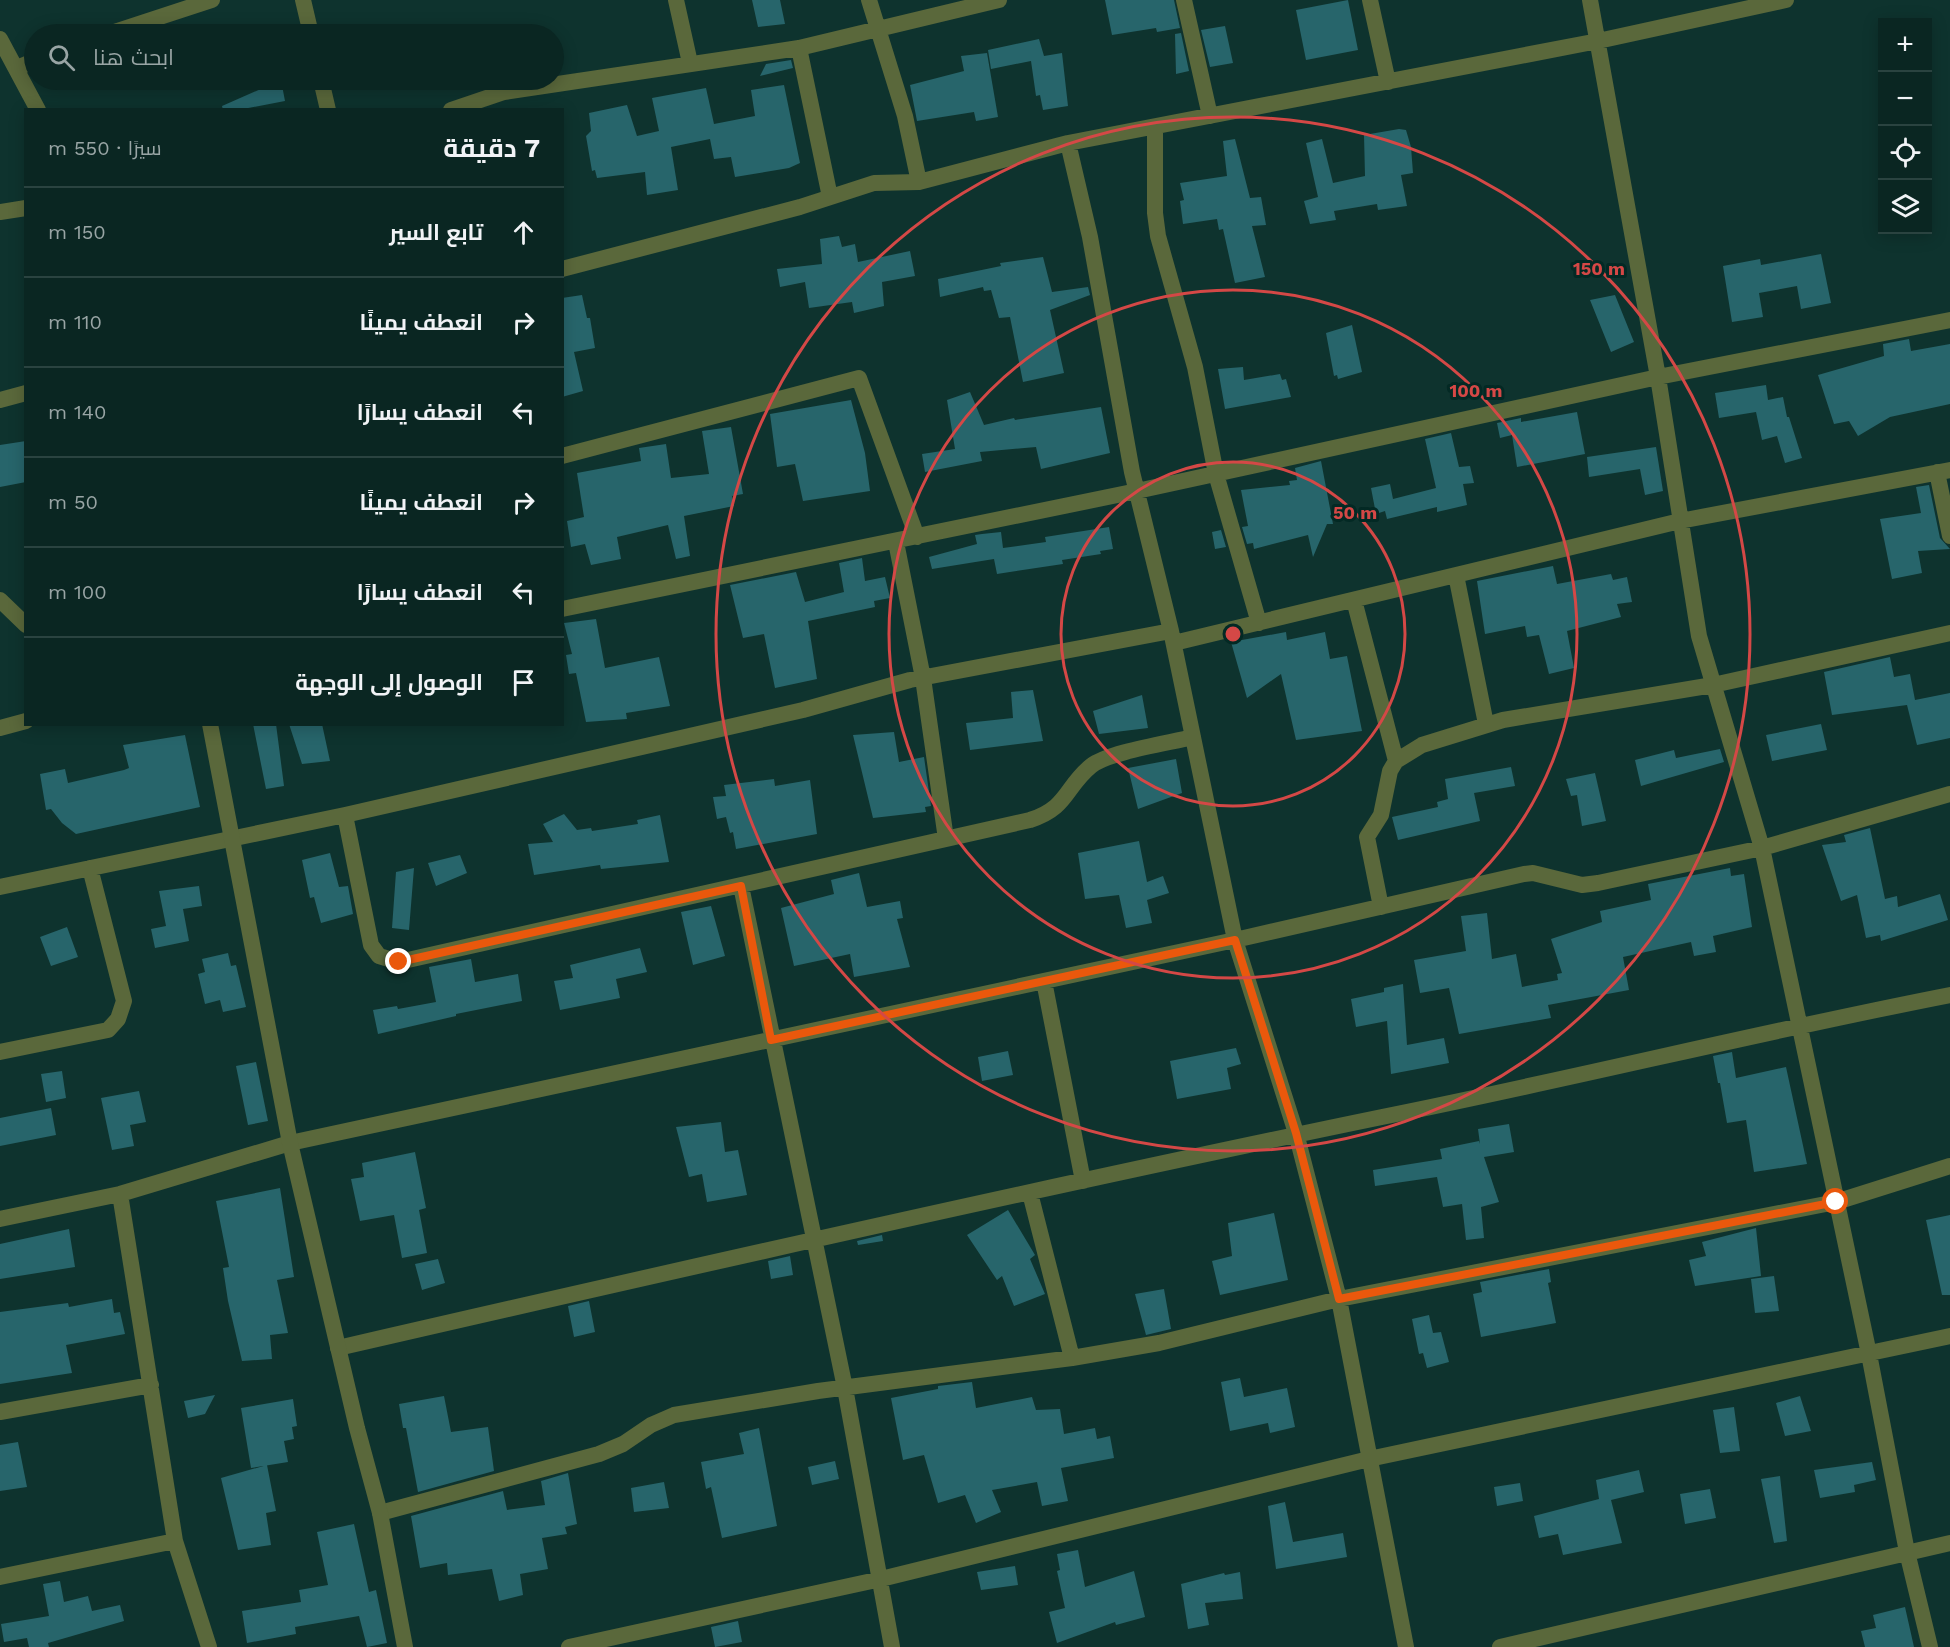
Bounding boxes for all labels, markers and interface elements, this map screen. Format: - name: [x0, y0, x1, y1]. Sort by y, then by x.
- map controls: [1878, 18, 1932, 234]
- button: +: [1878, 18, 1932, 72]
- search box: [24, 24, 564, 90]
- icon: search: [45, 41, 78, 74]
- text: ابحث هنا: [93, 45, 174, 70]
- button: −: [1878, 72, 1932, 126]
- button: locate: [1878, 126, 1932, 180]
- text: 7 دقيقة: [443, 133, 540, 163]
- text: سيرًا · 550 m: [48, 136, 162, 160]
- button: layers: [1878, 180, 1932, 234]
- icon: ahead: [507, 216, 540, 249]
- text: 150 m: [48, 220, 106, 244]
- text: تابع السير: [389, 220, 483, 245]
- text: 150 m: [1573, 258, 1625, 279]
- icon: right: [507, 306, 540, 339]
- text: 110 m: [48, 310, 102, 334]
- text: انعطف يمينًا: [359, 310, 483, 335]
- text: 100 m: [1449, 380, 1503, 401]
- icon: left: [507, 396, 540, 429]
- text: 140 m: [48, 400, 106, 424]
- text: انعطف يسارًا: [357, 400, 483, 425]
- icon: right: [507, 486, 540, 519]
- text: 50 m: [48, 490, 98, 514]
- text: انعطف يمينًا: [359, 490, 483, 515]
- text: 50 m: [1333, 502, 1377, 523]
- icon: left: [507, 576, 540, 609]
- text: 100 m: [48, 580, 107, 604]
- text: انعطف يسارًا: [357, 580, 483, 605]
- centre of rings: [1223, 624, 1243, 644]
- icon: arrive: [507, 666, 540, 699]
- text: الوصول إلى الوجهة: [295, 670, 483, 695]
- route end: [385, 948, 411, 974]
- route start: [1822, 1188, 1848, 1214]

